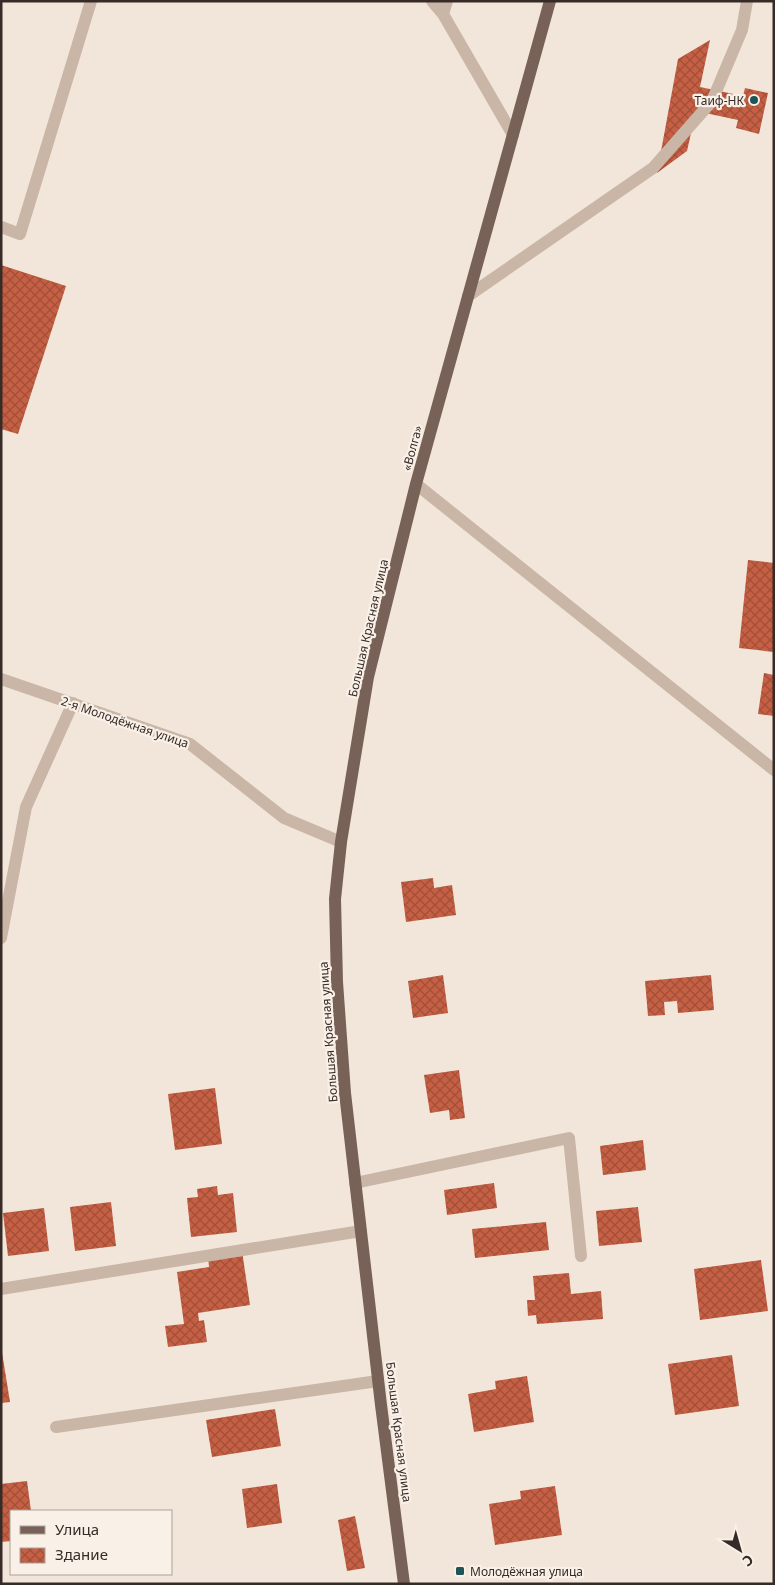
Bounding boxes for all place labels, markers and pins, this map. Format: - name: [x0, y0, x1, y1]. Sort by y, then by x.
- place label: Таиф-НК: [695, 92, 744, 109]
- marker: Таиф-НК: [748, 94, 760, 106]
- place label: Молодёжная улица: [470, 1563, 583, 1580]
- marker: Молодёжная улица: [454, 1565, 466, 1577]

